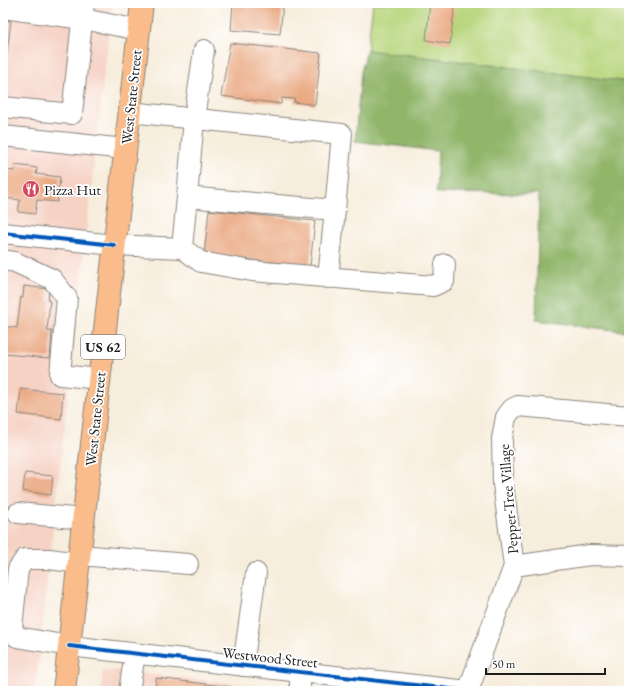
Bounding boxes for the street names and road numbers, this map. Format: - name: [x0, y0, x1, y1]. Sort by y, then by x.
- street label: West State Street: [117, 49, 145, 145]
- road number: US 62: [81, 335, 125, 359]
- street label: West State Street: [81, 371, 109, 467]
- street label: Pepper-Tree Village: [494, 443, 522, 555]
- street label: Westwood Street: [221, 643, 319, 671]

